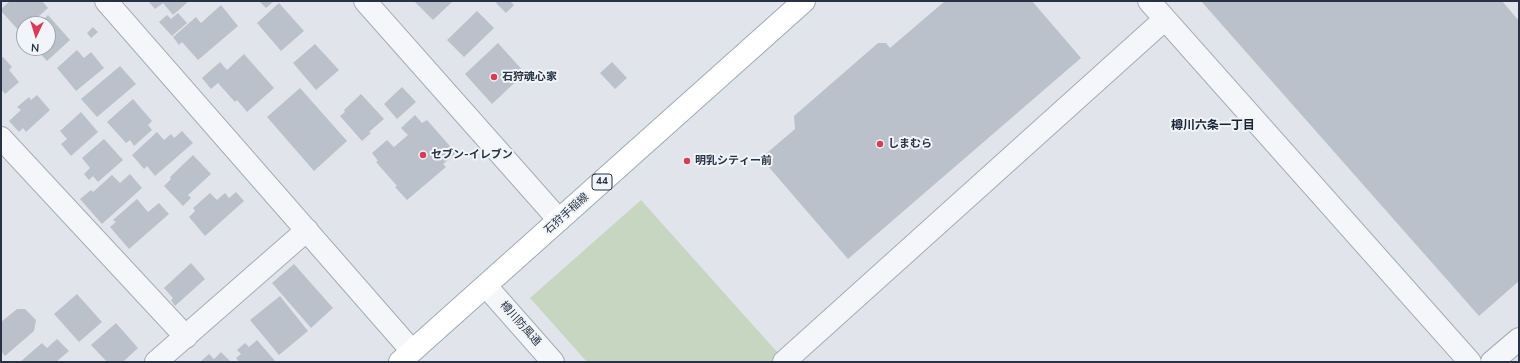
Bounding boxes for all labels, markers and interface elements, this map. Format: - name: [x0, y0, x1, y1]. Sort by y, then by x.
- north arrow: [16, 16, 56, 56]
- text: N: [31, 40, 40, 55]
- place label: 石狩魂心家: [502, 70, 557, 84]
- marker: 石狩魂心家: [489, 72, 499, 82]
- district label: 樽川六条一丁目: [1171, 119, 1255, 133]
- place label: しまむら: [888, 137, 932, 151]
- marker: しまむら: [875, 139, 885, 149]
- place label: セブン-イレブン: [431, 148, 513, 162]
- marker: セブン-イレブン: [418, 150, 428, 160]
- place label: 明乳シティー前: [695, 154, 772, 168]
- marker: 明乳シティー前: [682, 156, 692, 166]
- road number: 44: [592, 174, 612, 190]
- street label: 石狩手稲線: [542, 191, 592, 237]
- street label: 樽川防風通: [497, 299, 543, 349]

